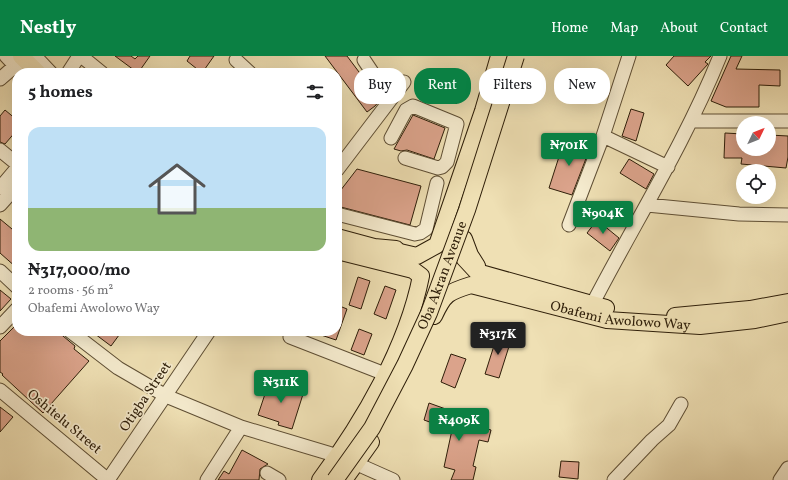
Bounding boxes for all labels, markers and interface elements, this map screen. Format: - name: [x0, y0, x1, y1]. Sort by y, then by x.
- text: Nestly: [20, 15, 76, 41]
- text: Home: [551, 19, 588, 38]
- text: Map: [610, 19, 638, 38]
- text: About: [660, 19, 698, 38]
- text: Contact: [720, 19, 768, 38]
- chip: Buy: [354, 68, 406, 104]
- chip: Rent: [414, 68, 471, 104]
- chip: Filters: [479, 68, 546, 104]
- chip: New: [554, 68, 610, 104]
- text: 5 homes: [28, 81, 93, 104]
- icon: filters: [304, 81, 326, 103]
- north arrow: [736, 116, 776, 156]
- map controls: [736, 116, 776, 204]
- pin: ₦701K: [541, 133, 597, 167]
- text: ₦701K: [550, 137, 588, 155]
- icon: home: [141, 153, 213, 225]
- button: locate: [736, 164, 776, 204]
- pin: ₦904K: [575, 201, 631, 235]
- text: ₦904K: [582, 205, 624, 223]
- street label: Oba Akran Avenue: [413, 218, 472, 333]
- text: ₦317,000/mo: [28, 259, 130, 282]
- text: 2 rooms · 56 m²: [28, 282, 113, 300]
- street label: Obafemi Awolowo Way: [548, 296, 692, 335]
- text: Obafemi Awolowo Way: [28, 300, 160, 318]
- pin: ₦317K: [470, 322, 526, 356]
- text: ₦317K: [480, 326, 516, 344]
- street label: Otigba Street: [116, 358, 176, 436]
- pin: ₦311K: [253, 370, 309, 404]
- text: ₦311K: [263, 374, 299, 392]
- street label: Oshitelu Street: [23, 385, 105, 459]
- pin: ₦409K: [431, 408, 487, 442]
- text: ₦409K: [438, 412, 480, 430]

